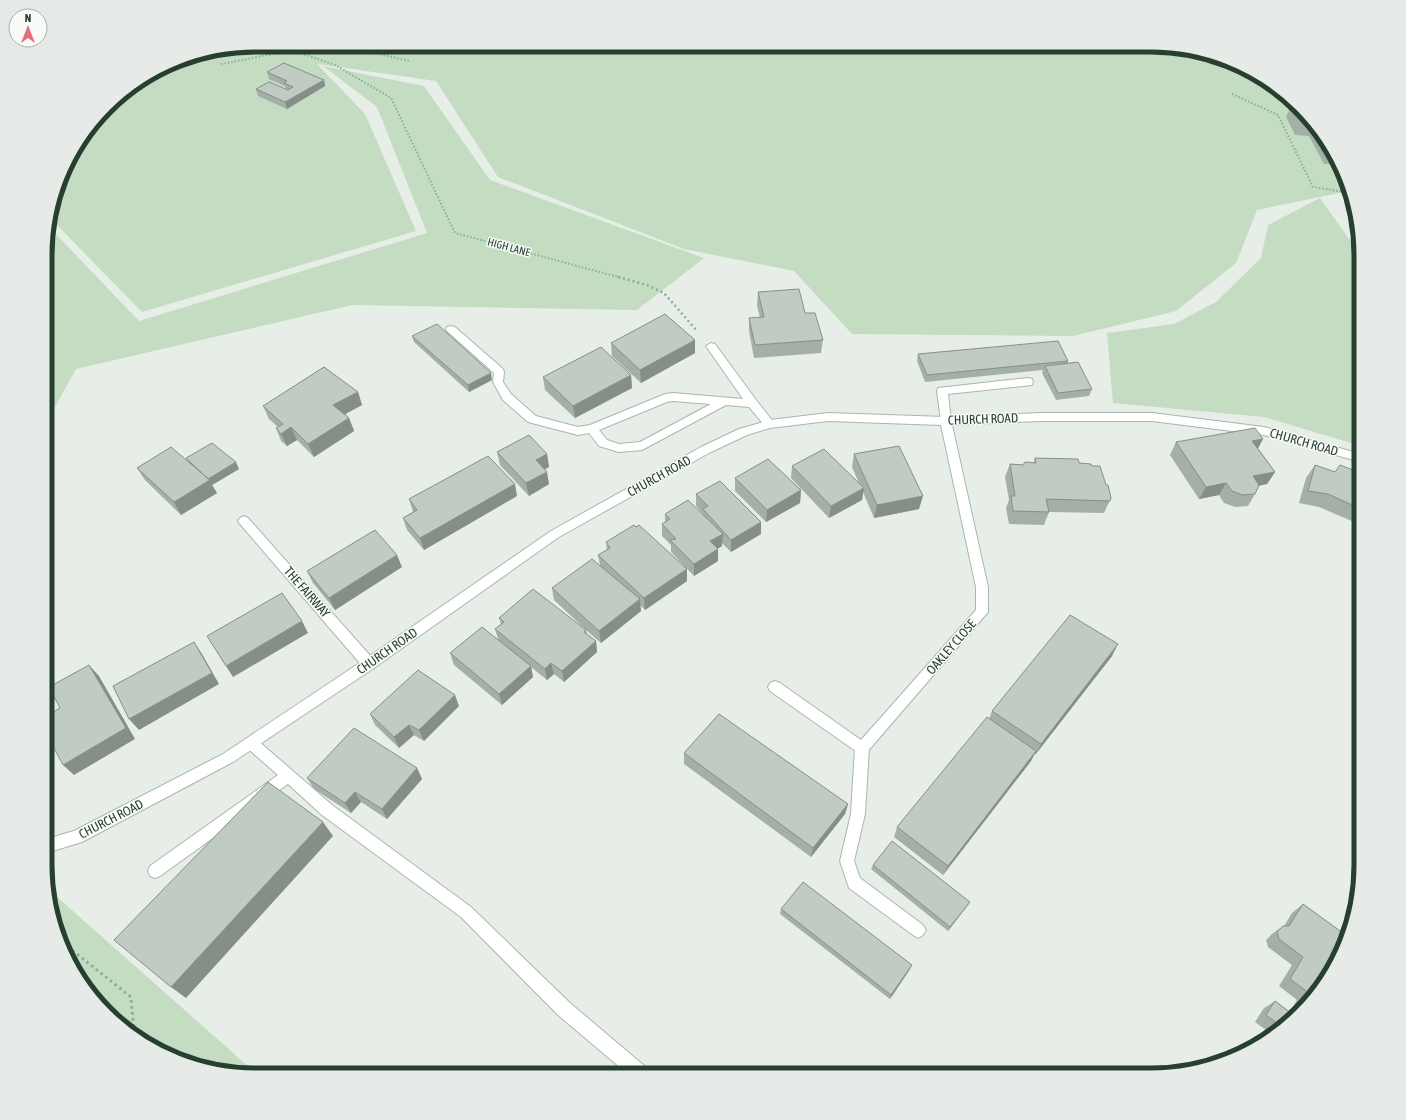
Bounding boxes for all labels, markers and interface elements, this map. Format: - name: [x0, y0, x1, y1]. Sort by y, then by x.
- north arrow: [8, 8, 48, 48]
- text: N: [25, 12, 31, 24]
- street label: HIGH LANE: [486, 236, 532, 259]
- street label: CHURCH ROAD: [948, 410, 1018, 428]
- street label: CHURCH ROAD: [1268, 425, 1340, 459]
- street label: CHURCH ROAD: [625, 452, 693, 500]
- street label: THE FAIRWAY: [281, 564, 333, 621]
- street label: OAKLEY CLOSE: [923, 616, 979, 677]
- street label: CHURCH ROAD: [354, 625, 420, 677]
- street label: CHURCH ROAD: [76, 796, 146, 842]

